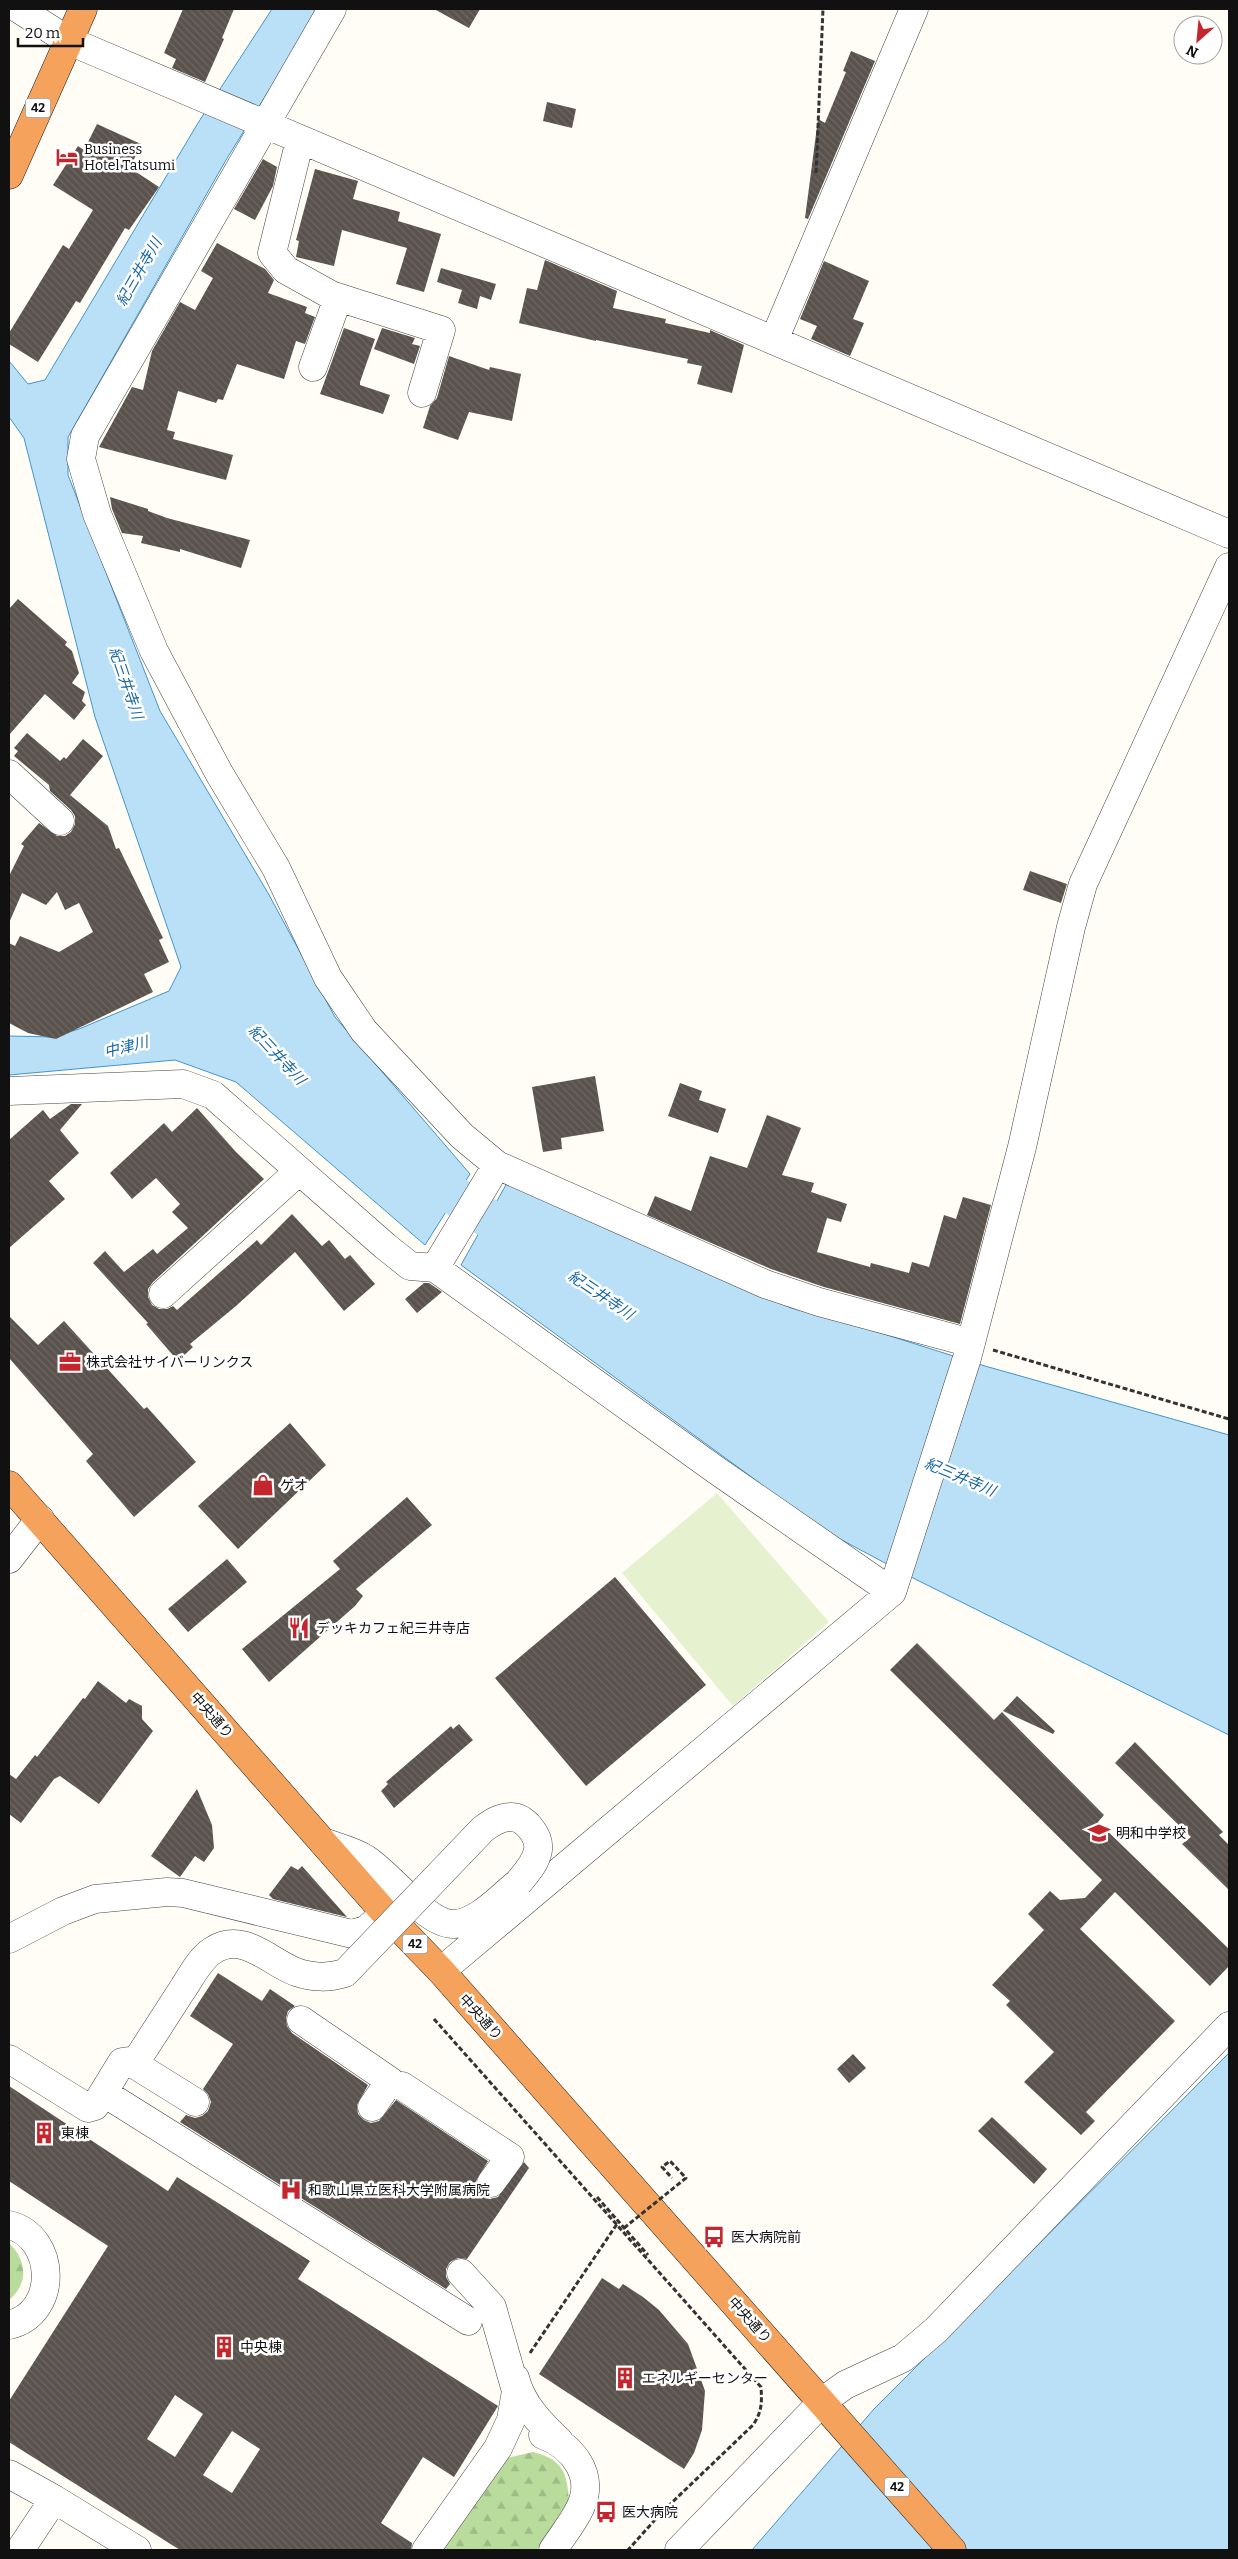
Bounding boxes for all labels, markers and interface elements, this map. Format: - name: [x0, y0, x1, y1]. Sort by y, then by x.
- scale bar: [18, 15, 82, 47]
- north arrow: [1173, 15, 1223, 65]
- text: 20 m: [25, 24, 61, 42]
- text: N: [1183, 41, 1201, 61]
- road number: 42: [26, 99, 50, 118]
- place label: Business Hotel Tatsumi: [84, 141, 175, 174]
- hotel icon: Business Hotel Tatsumi: [54, 144, 80, 170]
- water label: 紀三井寺川: [112, 233, 167, 309]
- water label: 紀三井寺川: [105, 645, 147, 723]
- water label: 紀三井寺川: [245, 1021, 311, 1090]
- water label: 中津川: [102, 1032, 152, 1061]
- water label: 紀三井寺川: [565, 1267, 639, 1325]
- office icon: 株式会社サイバーリンクス: [57, 1349, 83, 1375]
- place label: 株式会社サイバーリンクス: [86, 1354, 253, 1371]
- water label: 紀三井寺川: [922, 1454, 1000, 1501]
- shop icon: ゲオ: [250, 1472, 276, 1498]
- place label: ゲオ: [280, 1477, 308, 1494]
- restaurant icon: デッキカフェ紀三井寺店: [286, 1615, 312, 1641]
- place label: デッキカフェ紀三井寺店: [316, 1620, 470, 1637]
- street label: 中央通り: [187, 1689, 236, 1742]
- school or university icon: 明和中学校: [1086, 1820, 1112, 1846]
- place label: 明和中学校: [1116, 1825, 1186, 1842]
- road number: 42: [402, 1935, 428, 1954]
- street label: 中央通り: [456, 1991, 506, 2044]
- building icon: 東棟: [31, 2120, 57, 2146]
- place label: 東棟: [61, 2125, 89, 2142]
- hospital icon: 和歌山県立医科大学附属病院: [278, 2177, 304, 2203]
- place label: 和歌山県立医科大学附属病院: [308, 2182, 490, 2199]
- bus stop icon: 医大病院前: [701, 2224, 727, 2250]
- place label: 医大病院前: [731, 2229, 801, 2246]
- street label: 中央通り: [725, 2294, 775, 2347]
- building icon: 中央棟: [211, 2334, 237, 2360]
- place label: 中央棟: [240, 2339, 282, 2356]
- building icon: エネルギーセンター: [612, 2365, 638, 2391]
- place label: エネルギーセンター: [642, 2370, 768, 2387]
- road number: 42: [884, 2478, 910, 2496]
- bus stop icon: 医大病院: [593, 2499, 619, 2525]
- place label: 医大病院: [622, 2504, 678, 2521]

